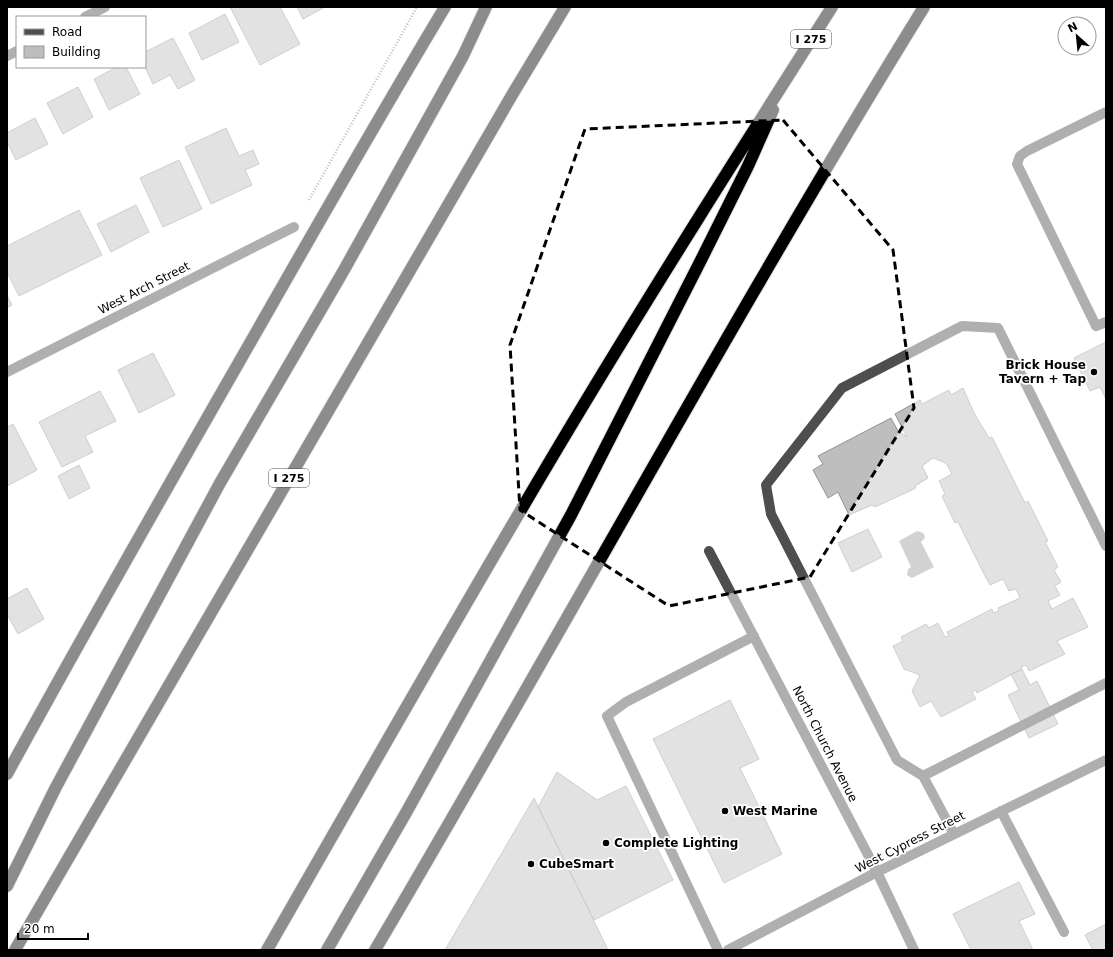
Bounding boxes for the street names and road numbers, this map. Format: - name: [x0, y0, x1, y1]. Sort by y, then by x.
- road number: I 275: [791, 30, 831, 48]
- street label: West Arch Street: [96, 259, 192, 317]
- road number: I 275: [269, 469, 309, 487]
- street label: North Church Avenue: [790, 684, 860, 804]
- street label: West Cypress Street: [853, 808, 967, 876]

